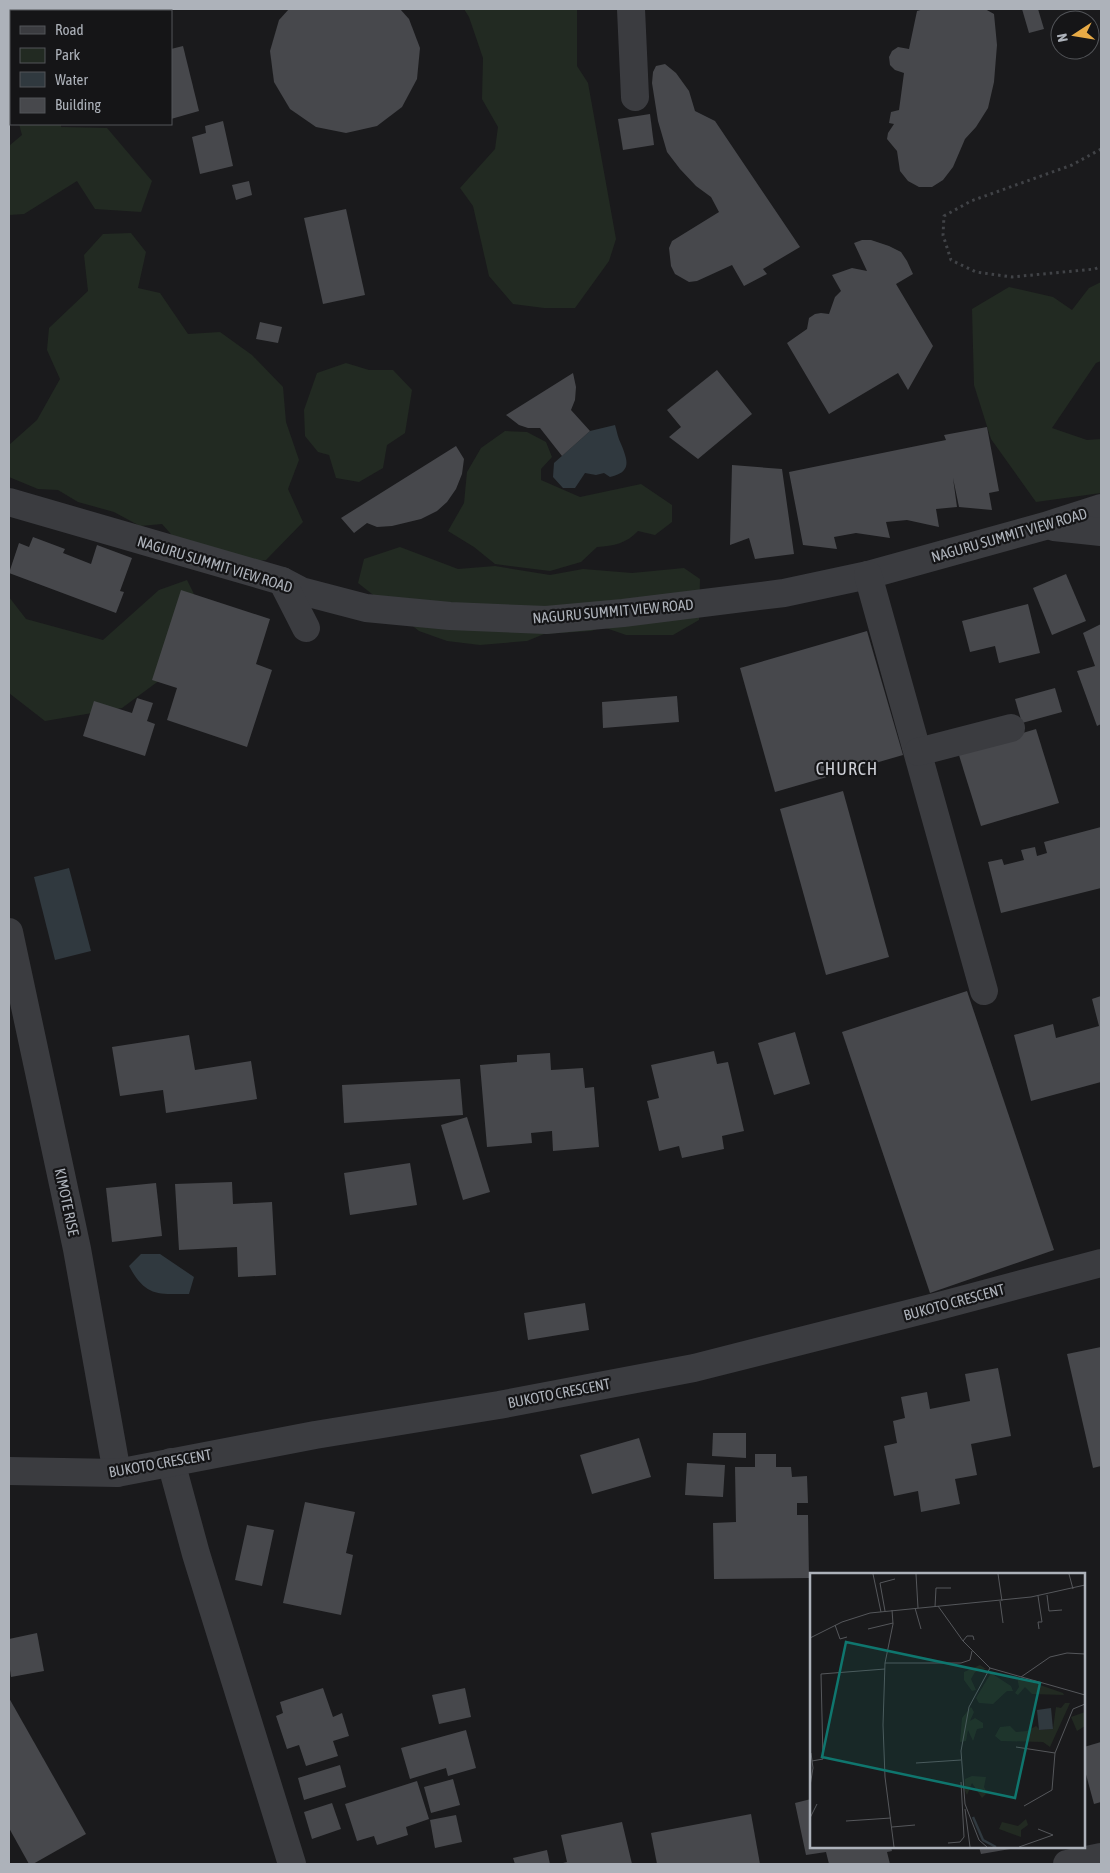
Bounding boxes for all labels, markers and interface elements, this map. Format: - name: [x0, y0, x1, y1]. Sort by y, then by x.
- legend: [10, 10, 172, 125]
- north arrow: [1050, 10, 1100, 60]
- text: Road: [55, 21, 84, 38]
- text: N: [1054, 32, 1071, 43]
- text: Park: [55, 46, 80, 63]
- text: Water: [55, 71, 88, 88]
- text: Building: [55, 96, 101, 113]
- street label: NAGURU SUMMIT VIEW ROAD: [929, 505, 1089, 565]
- street label: NAGURU SUMMIT VIEW ROAD: [135, 532, 295, 596]
- street label: NAGURU SUMMIT VIEW ROAD: [532, 595, 694, 627]
- district label: CHURCH: [816, 758, 878, 779]
- street label: KIMOTE RISE: [52, 1167, 83, 1238]
- street label: BUKOTO CRESCENT: [902, 1280, 1007, 1324]
- street label: BUKOTO CRESCENT: [506, 1375, 612, 1411]
- street label: BUKOTO CRESCENT: [107, 1446, 213, 1480]
- inset map: [810, 1573, 1085, 1848]

